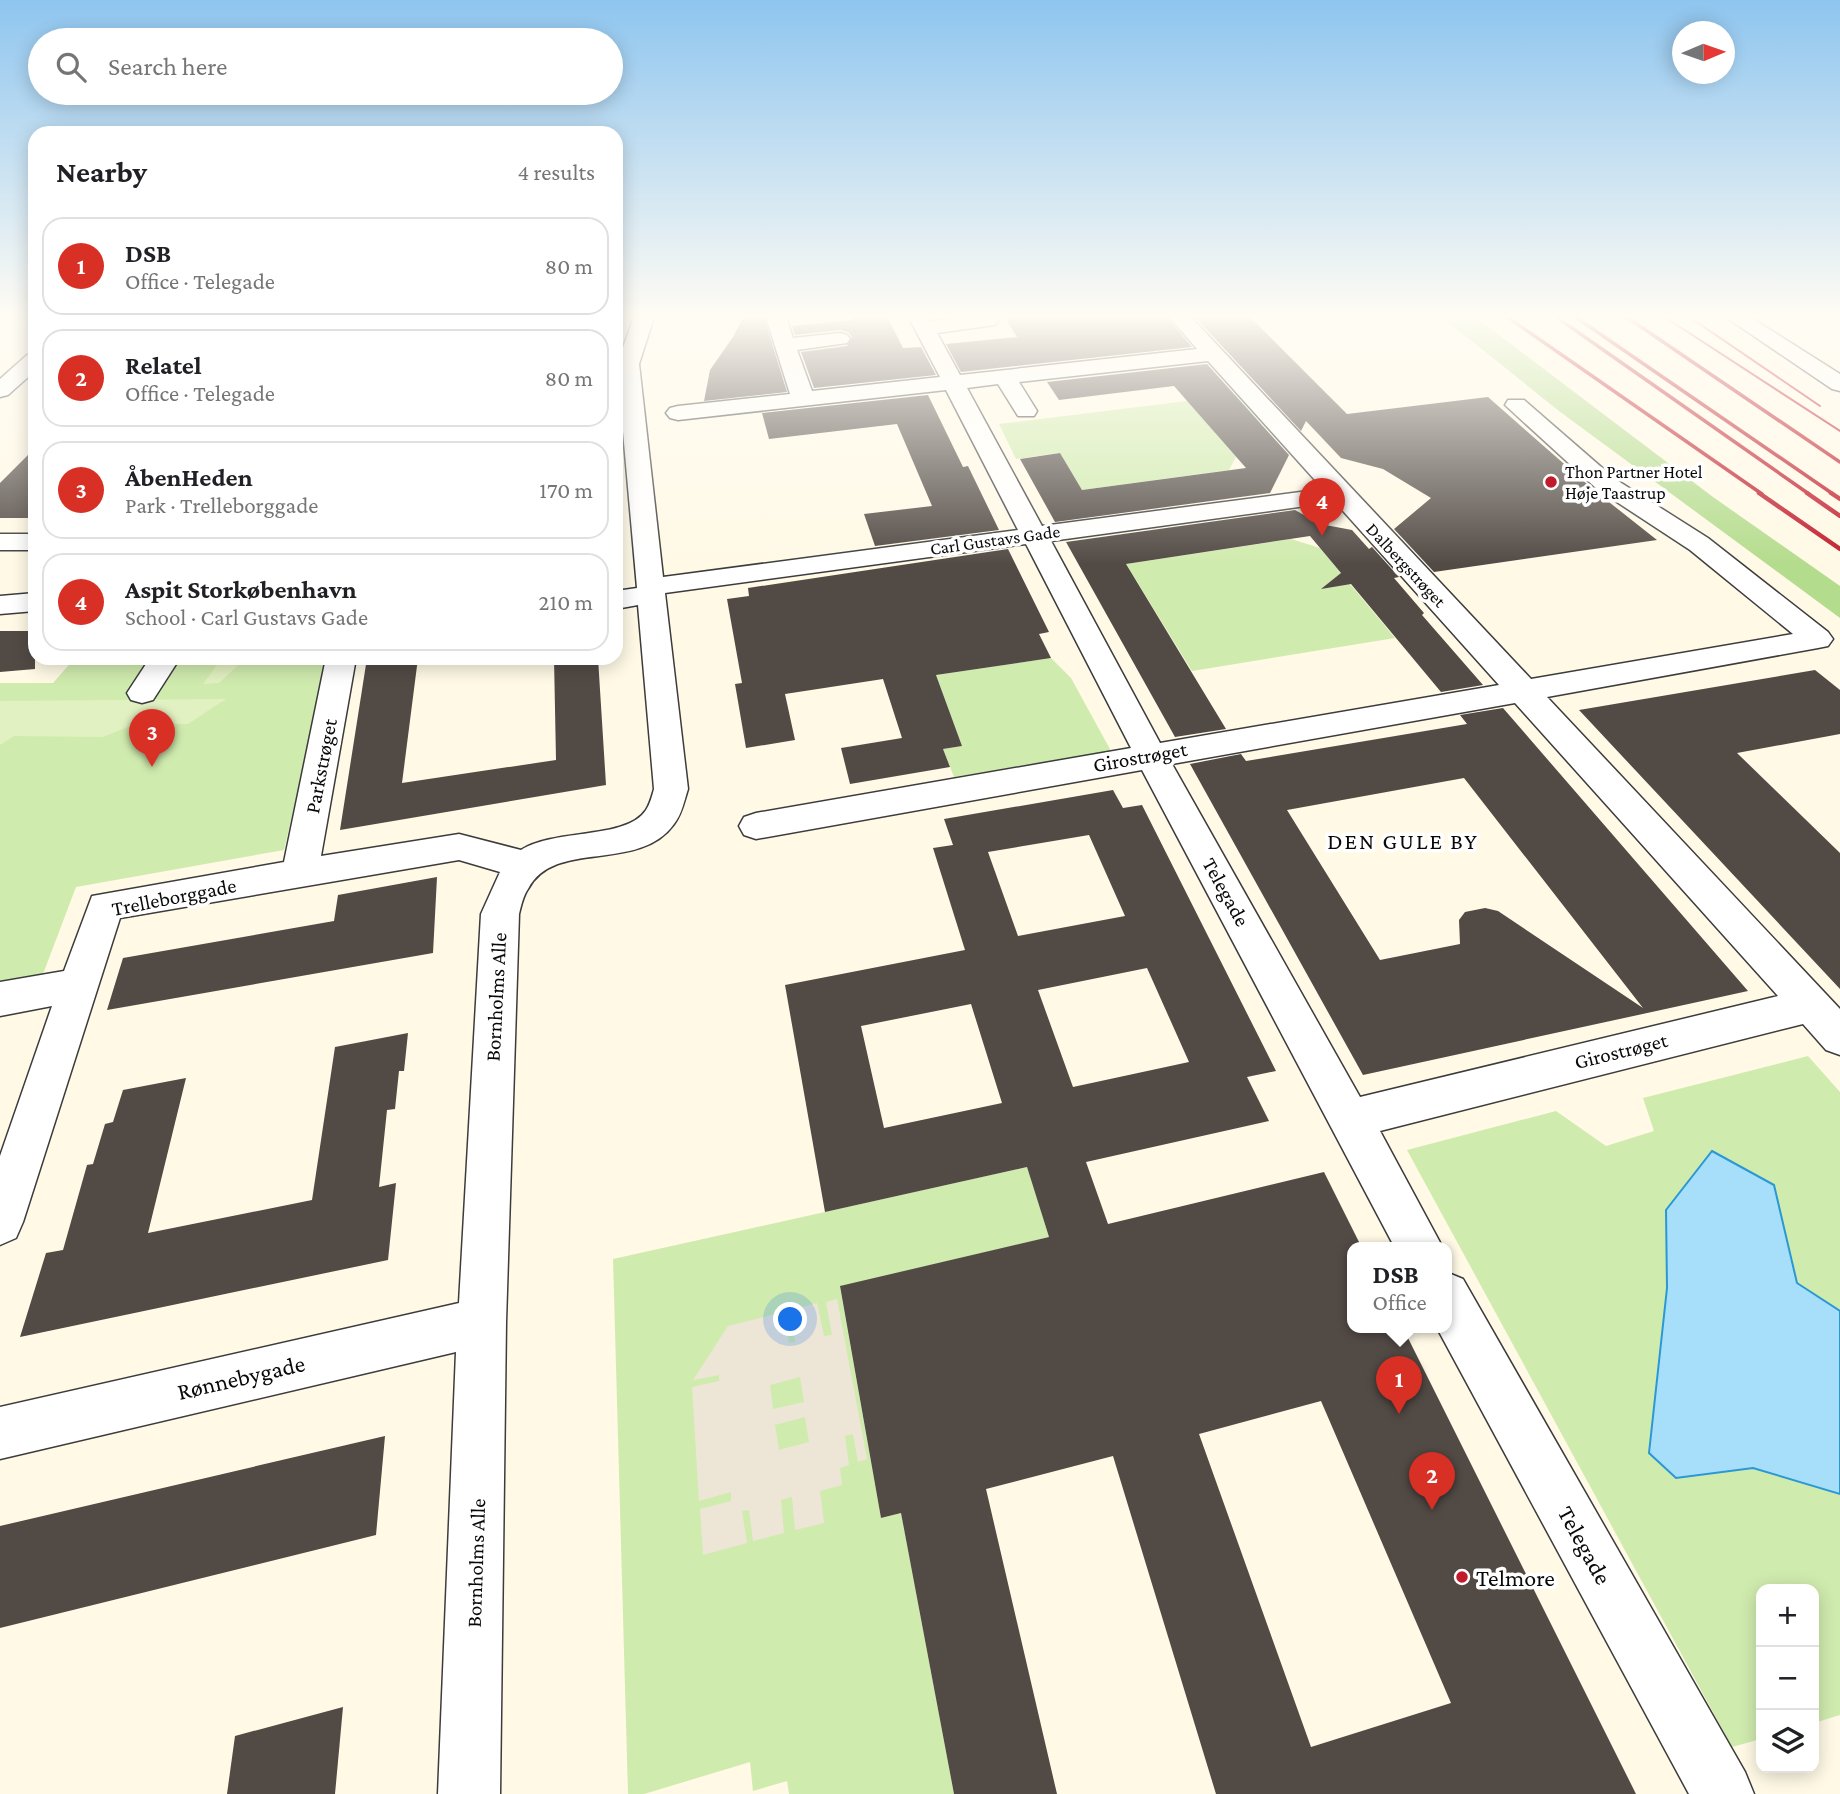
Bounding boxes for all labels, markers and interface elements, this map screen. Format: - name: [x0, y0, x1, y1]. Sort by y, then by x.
- north arrow: [1672, 21, 1735, 84]
- search box: [28, 28, 623, 105]
- icon: search: [52, 48, 90, 86]
- text: Search here: [108, 52, 227, 81]
- text: Nearby: [56, 155, 147, 188]
- text: 4 results: [517, 159, 595, 185]
- text: DSB: [125, 239, 171, 268]
- text: 1: [77, 253, 85, 279]
- text: 80 m: [545, 253, 593, 279]
- text: Office · Telegade: [125, 268, 275, 294]
- text: Relatel: [125, 351, 201, 380]
- text: 2: [75, 365, 87, 391]
- text: 80 m: [545, 365, 593, 391]
- text: Office · Telegade: [125, 380, 275, 406]
- place label: Thon Partner Hotel Høje Taastrup: [1565, 462, 1703, 504]
- text: ÅbenHeden: [125, 463, 253, 492]
- marker: Thon Partner Hotel Høje Taastrup: [1543, 474, 1559, 490]
- text: 3: [75, 477, 87, 503]
- text: 170 m: [539, 477, 593, 503]
- pin: 4: [1299, 478, 1345, 536]
- text: Park · Trelleborggade: [125, 492, 318, 518]
- street label: Dalbergstrøget: [1362, 519, 1451, 612]
- street label: Carl Gustavs Gade: [929, 521, 1061, 559]
- text: Aspit Storkøbenhavn: [125, 575, 357, 604]
- text: 4: [75, 589, 87, 615]
- text: 210 m: [539, 589, 593, 615]
- text: School · Carl Gustavs Gade: [125, 604, 368, 630]
- pin: 3: [129, 709, 175, 767]
- street label: Parkstrøget: [300, 716, 342, 815]
- street label: Girostrøget: [1091, 737, 1190, 777]
- district label: DEN GULE BY: [1327, 828, 1479, 854]
- street label: Telegade: [1197, 854, 1255, 930]
- street label: Trelleborggade: [110, 873, 238, 921]
- street label: Bornholms Alle: [481, 932, 511, 1062]
- street label: Girostrøget: [1572, 1028, 1671, 1074]
- popup: [1347, 1242, 1452, 1333]
- text: DSB: [1372, 1260, 1419, 1289]
- text: Office: [1372, 1289, 1427, 1315]
- your location: [773, 1302, 807, 1336]
- street label: Rønnebygade: [175, 1349, 307, 1405]
- pin: 1: [1376, 1356, 1422, 1414]
- pin: 2: [1409, 1452, 1455, 1510]
- street label: Bornholms Alle: [462, 1498, 490, 1628]
- street label: Telegade: [1553, 1501, 1617, 1589]
- place label: Telmore: [1476, 1564, 1555, 1591]
- marker: Telmore: [1454, 1569, 1470, 1585]
- map controls: [1756, 1584, 1819, 1773]
- button: +: [1756, 1584, 1819, 1647]
- button: −: [1756, 1647, 1819, 1710]
- button: layers: [1756, 1710, 1819, 1773]

